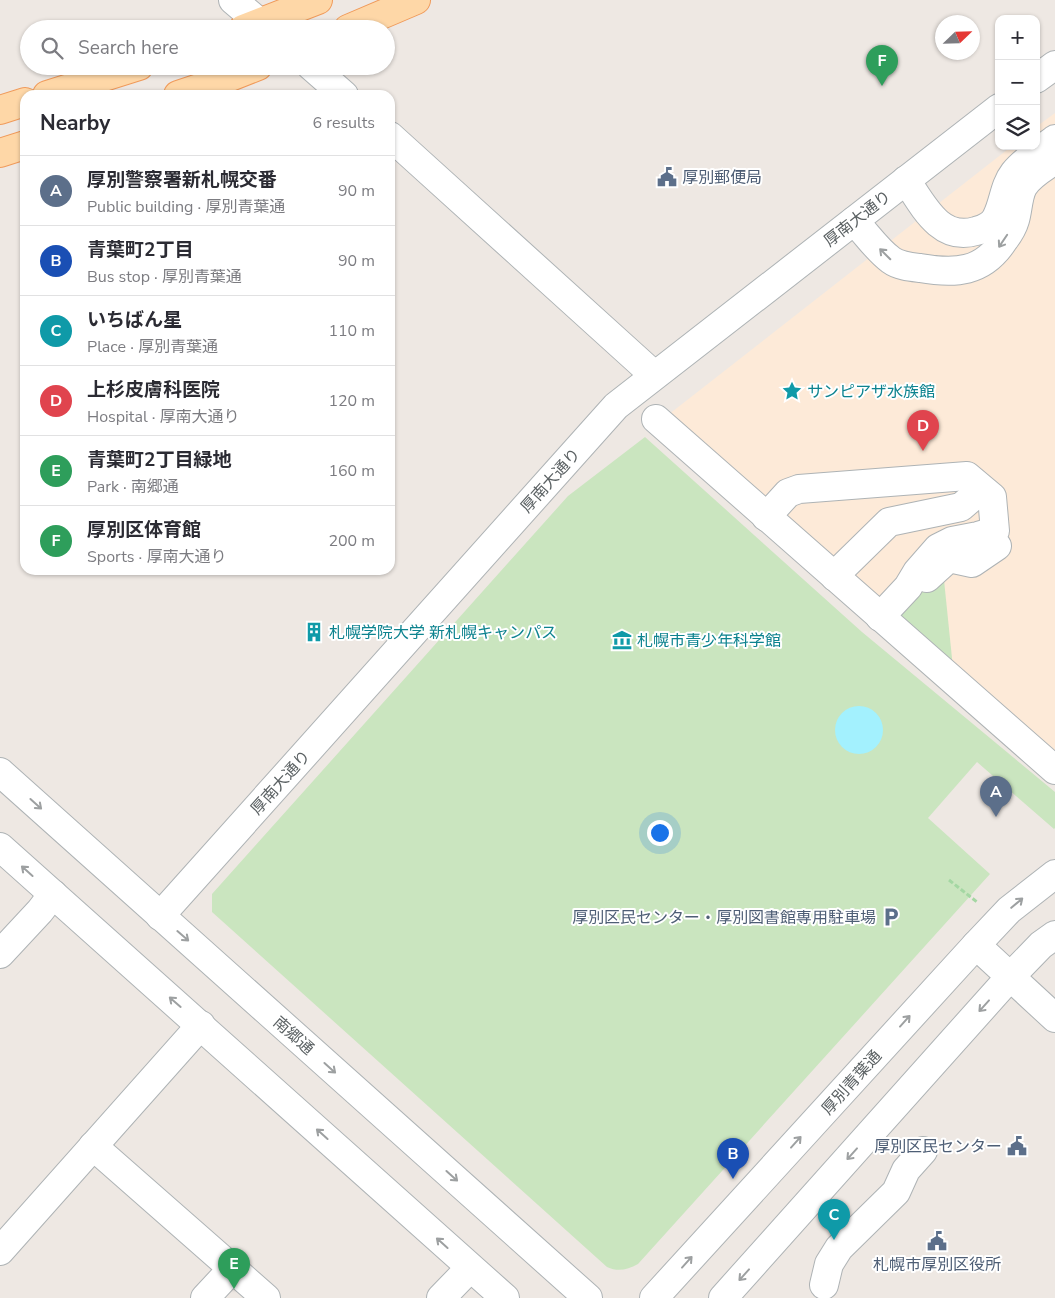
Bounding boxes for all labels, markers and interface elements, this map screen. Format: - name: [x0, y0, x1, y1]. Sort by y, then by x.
- north arrow: [935, 15, 980, 60]
- map controls: [995, 15, 1040, 150]
- button: +: [995, 15, 1040, 60]
- search box: [20, 20, 395, 75]
- icon: search: [38, 34, 66, 62]
- text: Search here: [78, 35, 179, 61]
- pin: F: [866, 45, 898, 86]
- button: −: [995, 60, 1040, 105]
- button: layers: [995, 105, 1040, 150]
- text: Nearby: [40, 109, 110, 137]
- text: 6 results: [313, 112, 375, 134]
- public building icon: 厚別郵便局: [656, 166, 678, 188]
- text: 厚別警察署新札幌交番: [87, 167, 277, 193]
- place label: 厚別郵便局: [682, 167, 762, 189]
- text: A: [50, 180, 62, 202]
- text: 90 m: [338, 180, 375, 202]
- street label: 厚南大通り: [819, 185, 896, 252]
- text: Public building · 厚別青葉通: [87, 196, 285, 218]
- one-way arrow: [998, 234, 1008, 248]
- text: 青葉町2丁目: [87, 237, 193, 263]
- one-way arrow: [879, 248, 891, 260]
- text: B: [50, 250, 62, 272]
- text: 90 m: [338, 250, 375, 272]
- text: Bus stop · 厚別青葉通: [87, 266, 242, 288]
- text: いちばん星: [87, 307, 182, 333]
- text: C: [51, 320, 61, 342]
- text: 110 m: [328, 320, 375, 342]
- text: Place · 厚別青葉通: [87, 336, 218, 358]
- text: 上杉皮膚科医院: [87, 377, 220, 403]
- place icon: サンピアザ水族館: [781, 380, 803, 402]
- place label: サンピアザ水族館: [807, 381, 935, 403]
- text: D: [50, 390, 62, 412]
- text: 120 m: [328, 390, 375, 412]
- text: Hospital · 厚南大通り: [87, 406, 240, 428]
- pin: D: [907, 410, 939, 451]
- street label: 厚南大通り: [516, 444, 586, 518]
- text: 青葉町2丁目緑地: [87, 447, 231, 473]
- text: E: [51, 460, 61, 482]
- text: 160 m: [328, 460, 375, 482]
- text: Park · 南郷通: [87, 476, 179, 498]
- text: 厚別区体育館: [87, 517, 201, 543]
- text: F: [52, 530, 61, 552]
- text: 200 m: [328, 530, 375, 552]
- text: Sports · 厚南大通り: [87, 546, 226, 568]
- building icon: 札幌学院大学 新札幌キャンパス: [303, 621, 325, 643]
- place label: 札幌学院大学 新札幌キャンパス: [329, 622, 557, 644]
- museum icon: 札幌市青少年科学館: [611, 629, 633, 651]
- place label: 札幌市青少年科学館: [637, 630, 781, 652]
- street label: 厚南大通り: [246, 746, 316, 820]
- pin: A: [980, 776, 1012, 817]
- one-way arrow: [30, 798, 43, 810]
- your location: [647, 820, 673, 846]
- one-way arrow: [20, 865, 33, 877]
- one-way arrow: [1010, 898, 1023, 909]
- parking icon: 厚別区民センター・厚別図書館専用駐車場: [880, 906, 902, 928]
- place label: 厚別区民センター・厚別図書館専用駐車場: [572, 907, 876, 929]
- one-way arrow: [177, 930, 190, 942]
- one-way arrow: [168, 996, 181, 1007]
- one-way arrow: [978, 1000, 990, 1013]
- street label: 南郷通: [268, 1012, 319, 1060]
- one-way arrow: [900, 1015, 911, 1028]
- street label: 厚別青葉通: [817, 1046, 887, 1120]
- one-way arrow: [324, 1062, 337, 1074]
- one-way arrow: [315, 1128, 328, 1140]
- one-way arrow: [790, 1135, 802, 1148]
- public building icon: 厚別区民センター: [1006, 1135, 1028, 1157]
- place label: 厚別区民センター: [874, 1136, 1002, 1158]
- pin: B: [717, 1138, 749, 1179]
- one-way arrow: [846, 1147, 858, 1160]
- one-way arrow: [445, 1170, 458, 1182]
- pin: C: [818, 1199, 850, 1240]
- public building icon: 札幌市厚別区役所: [926, 1230, 948, 1252]
- one-way arrow: [436, 1237, 449, 1248]
- pin: E: [218, 1248, 250, 1289]
- place label: 札幌市厚別区役所: [873, 1254, 1001, 1276]
- one-way arrow: [681, 1255, 693, 1268]
- one-way arrow: [738, 1268, 750, 1281]

